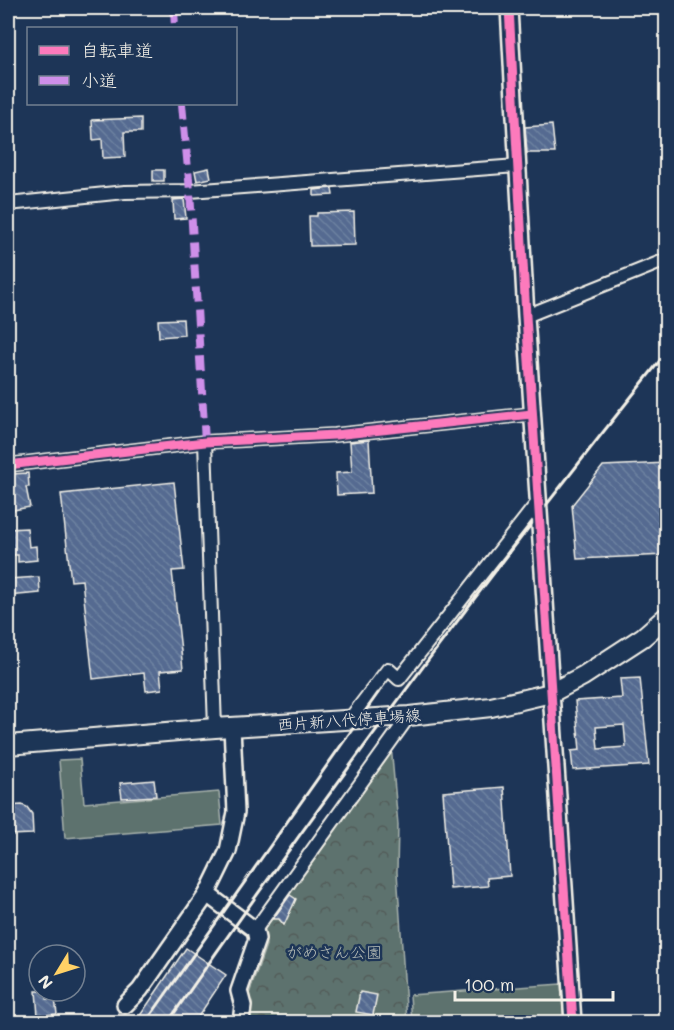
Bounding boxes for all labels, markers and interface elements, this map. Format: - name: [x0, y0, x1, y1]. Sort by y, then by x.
- legend: [27, 27, 237, 105]
- text: 自転車道: [81, 38, 153, 62]
- text: 小道: [81, 68, 117, 92]
- street label: 西片新八代停車場線: [276, 704, 422, 734]
- park label: がめさん公園: [286, 941, 382, 962]
- north arrow: [27, 943, 87, 1003]
- scale bar: [455, 964, 612, 1002]
- text: N: [33, 971, 57, 994]
- text: 100 m: [464, 972, 514, 996]

